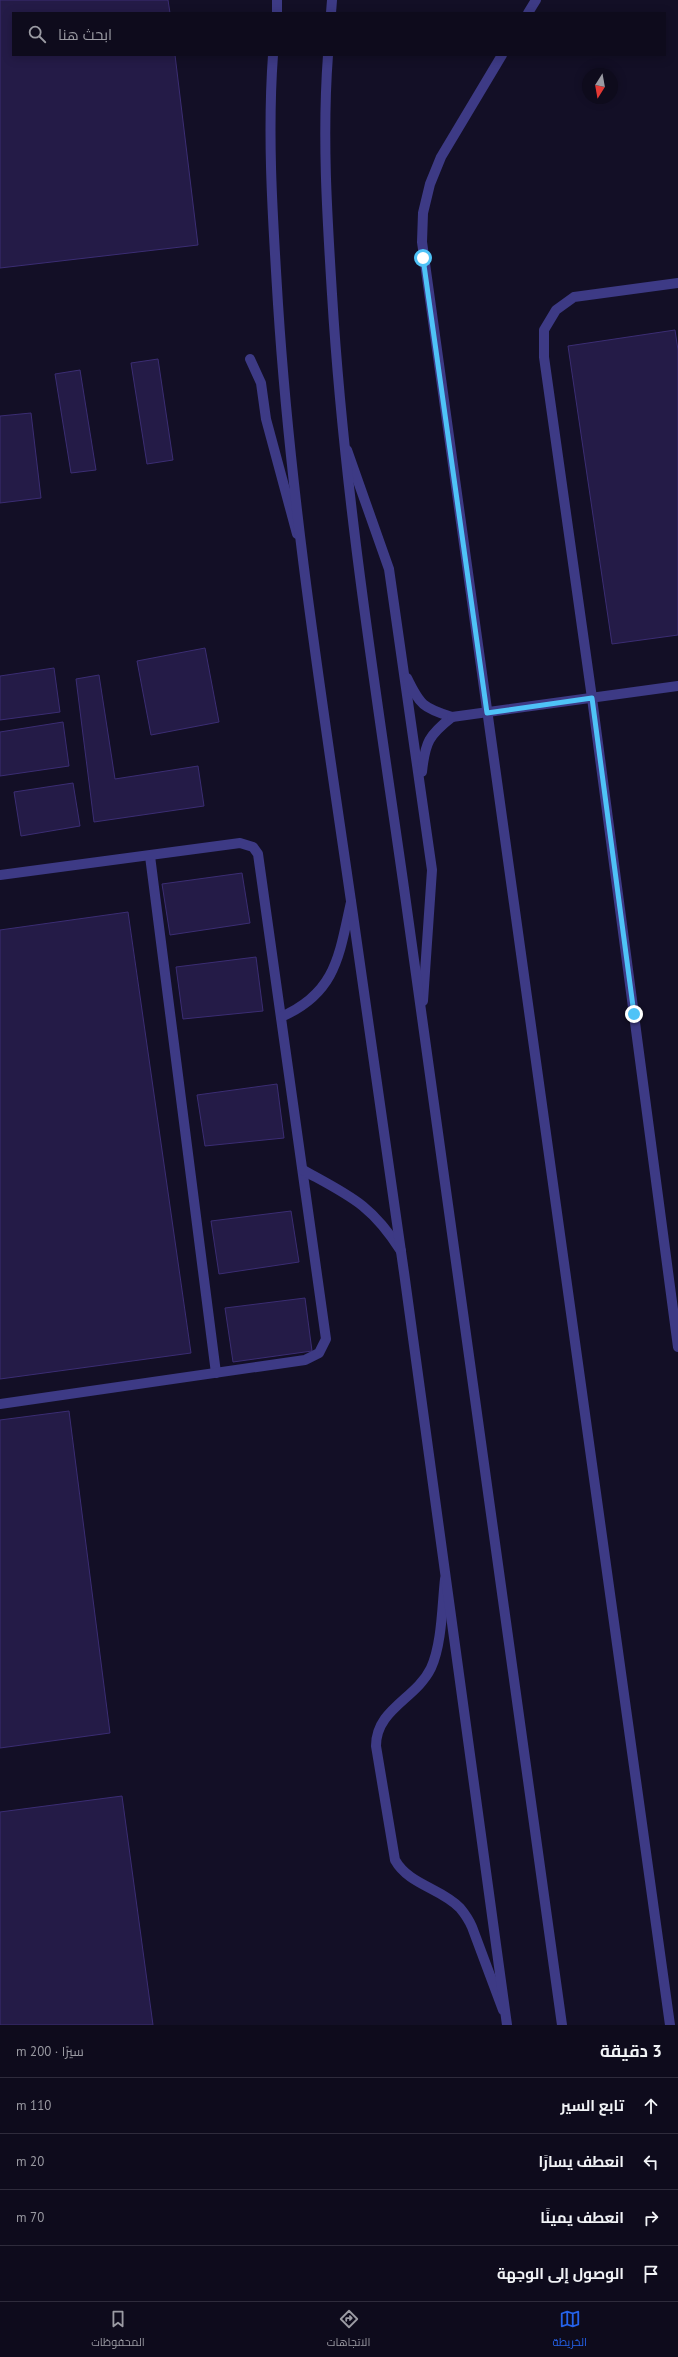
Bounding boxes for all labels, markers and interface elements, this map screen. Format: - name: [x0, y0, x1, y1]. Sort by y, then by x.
- search box: [12, 12, 666, 56]
- icon: search: [26, 23, 48, 45]
- text: ابحث هنا: [58, 25, 112, 44]
- north arrow: [582, 68, 618, 104]
- route start: [414, 249, 432, 267]
- route end: [625, 1005, 643, 1023]
- text: 3 دقيقة: [600, 2040, 662, 2062]
- text: سيرًا · 200 m: [16, 2043, 84, 2060]
- icon: ahead: [640, 2095, 662, 2117]
- text: تابع السير: [561, 2096, 624, 2115]
- text: 110 m: [16, 2097, 51, 2114]
- icon: left: [640, 2151, 662, 2173]
- text: انعطف يسارًا: [538, 2152, 624, 2171]
- text: 20 m: [16, 2153, 44, 2170]
- icon: right: [640, 2207, 662, 2229]
- text: انعطف يمينًا: [540, 2208, 624, 2227]
- text: 70 m: [16, 2209, 44, 2226]
- icon: arrive: [640, 2263, 662, 2285]
- text: الوصول إلى الوجهة: [497, 2264, 624, 2283]
- tab: المحفوظات: [91, 2308, 145, 2352]
- tab: الاتجاهات: [327, 2308, 370, 2352]
- tab: الخريطة: [553, 2308, 587, 2352]

